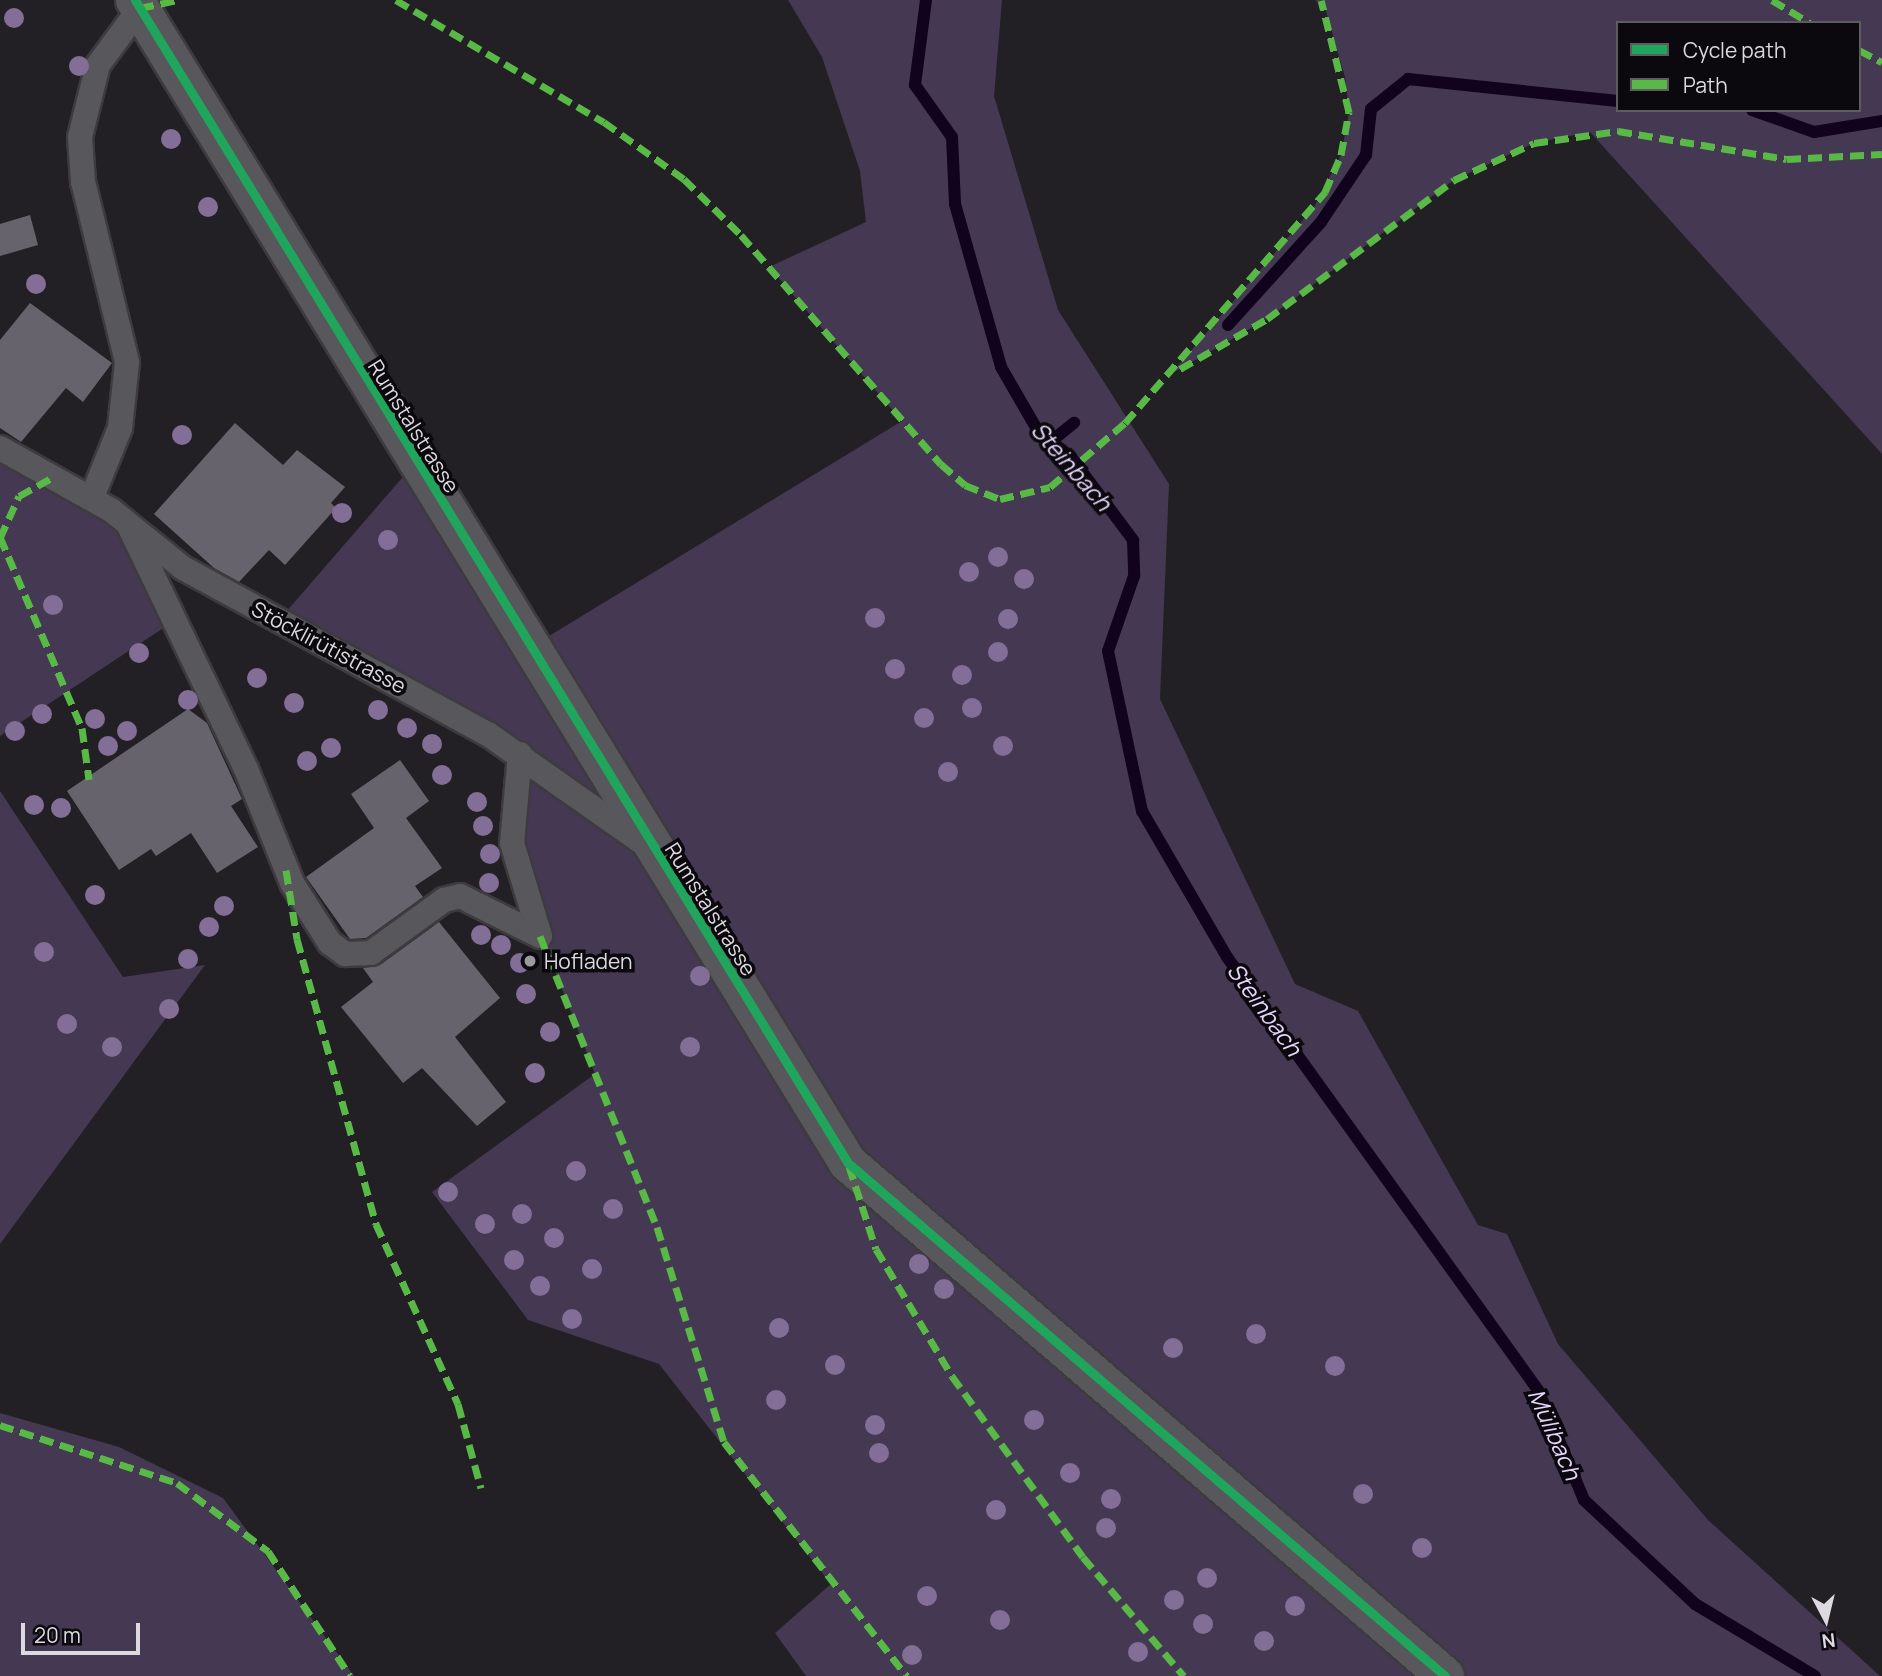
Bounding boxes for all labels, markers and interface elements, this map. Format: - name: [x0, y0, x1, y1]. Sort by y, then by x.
- legend: [1616, 21, 1861, 112]
- text: Cycle path: [1683, 36, 1786, 64]
- text: Path: [1683, 71, 1728, 99]
- street label: Rumstalstrasse: [363, 355, 465, 497]
- water label: Steinbach: [1026, 416, 1118, 516]
- street label: Stöcklirütistrasse: [248, 596, 410, 698]
- street label: Rumstalstrasse: [660, 838, 762, 980]
- place label: Hofladen: [544, 948, 632, 974]
- marker: Hofladen: [522, 953, 538, 969]
- water label: Steinbach: [1222, 957, 1308, 1061]
- water label: Mülibach: [1523, 1384, 1587, 1484]
- north arrow: [1791, 1585, 1861, 1655]
- scale bar: [24, 1610, 144, 1654]
- text: 20 m: [34, 1621, 81, 1649]
- text: N: [1820, 1627, 1837, 1655]

